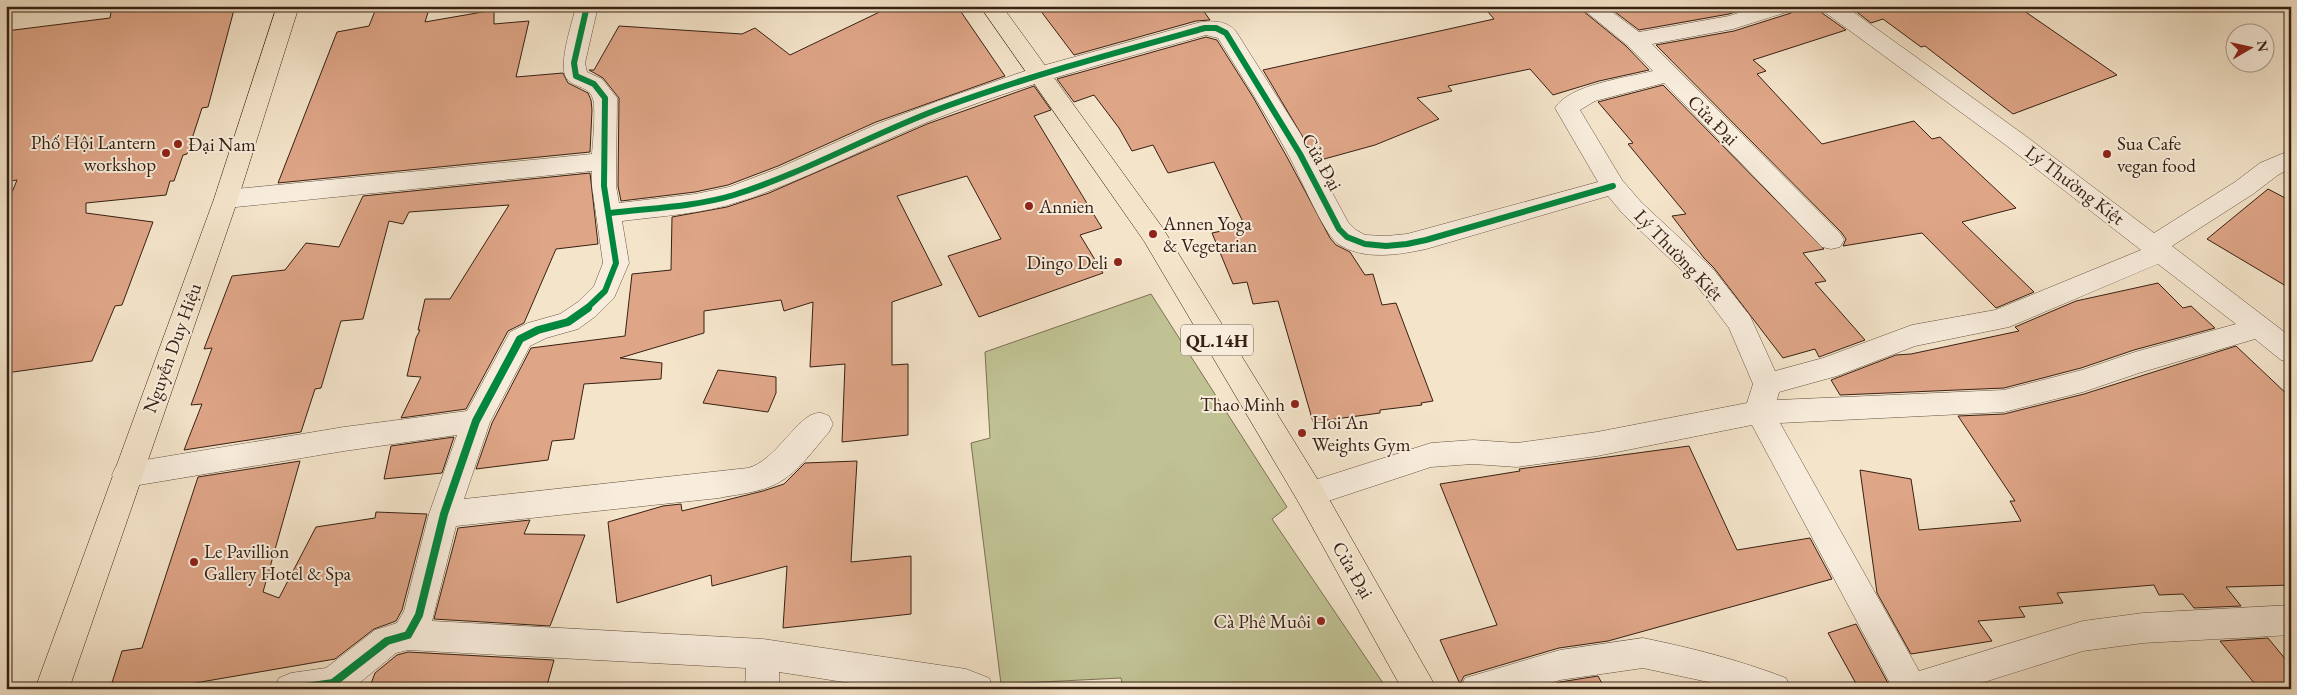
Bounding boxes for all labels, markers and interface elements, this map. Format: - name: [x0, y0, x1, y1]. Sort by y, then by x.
- north arrow: [2224, 22, 2274, 72]
- text: N: [2253, 39, 2273, 54]
- street label: Cửa Đại: [1682, 89, 1744, 151]
- street label: Cửa Đại: [1296, 129, 1348, 196]
- place label: Phố Hội Lantern workshop: [31, 130, 156, 177]
- place label: Sua Cafe vegan food: [2117, 131, 2196, 178]
- place label: Đại Nam: [188, 132, 256, 157]
- marker: Đại Nam: [172, 138, 184, 150]
- street label: Lý Thường Kiệt: [2020, 139, 2130, 231]
- marker: Phố Hội Lantern workshop: [160, 147, 172, 159]
- marker: Sua Cafe vegan food: [2101, 148, 2113, 160]
- place label: Annien: [1038, 194, 1094, 219]
- marker: Annien: [1023, 200, 1035, 212]
- street label: Lý Thường Kiệt: [1629, 204, 1729, 306]
- place label: Annen Yoga & Vegetarian: [1162, 211, 1257, 258]
- marker: Annen Yoga & Vegetarian: [1147, 228, 1159, 240]
- place label: Dingo Deli: [1027, 250, 1108, 275]
- marker: Dingo Deli: [1112, 256, 1124, 268]
- street label: Nguyễn Duy Hiệu: [137, 280, 207, 416]
- road number: QL.14H: [1181, 324, 1253, 356]
- place label: Thao Minh: [1200, 392, 1285, 417]
- marker: Thao Minh: [1289, 398, 1301, 410]
- place label: Hoi An Weights Gym: [1312, 410, 1411, 457]
- marker: Hoi An Weights Gym: [1296, 427, 1308, 439]
- street label: Cửa Đại: [1327, 537, 1380, 603]
- place label: Le Pavillion Gallery Hotel & Spa: [204, 539, 351, 586]
- marker: Le Pavillion Gallery Hotel & Spa: [188, 556, 200, 568]
- place label: Cà Phê Muôi: [1213, 609, 1311, 634]
- marker: Cà Phê Muôi: [1315, 615, 1327, 627]

